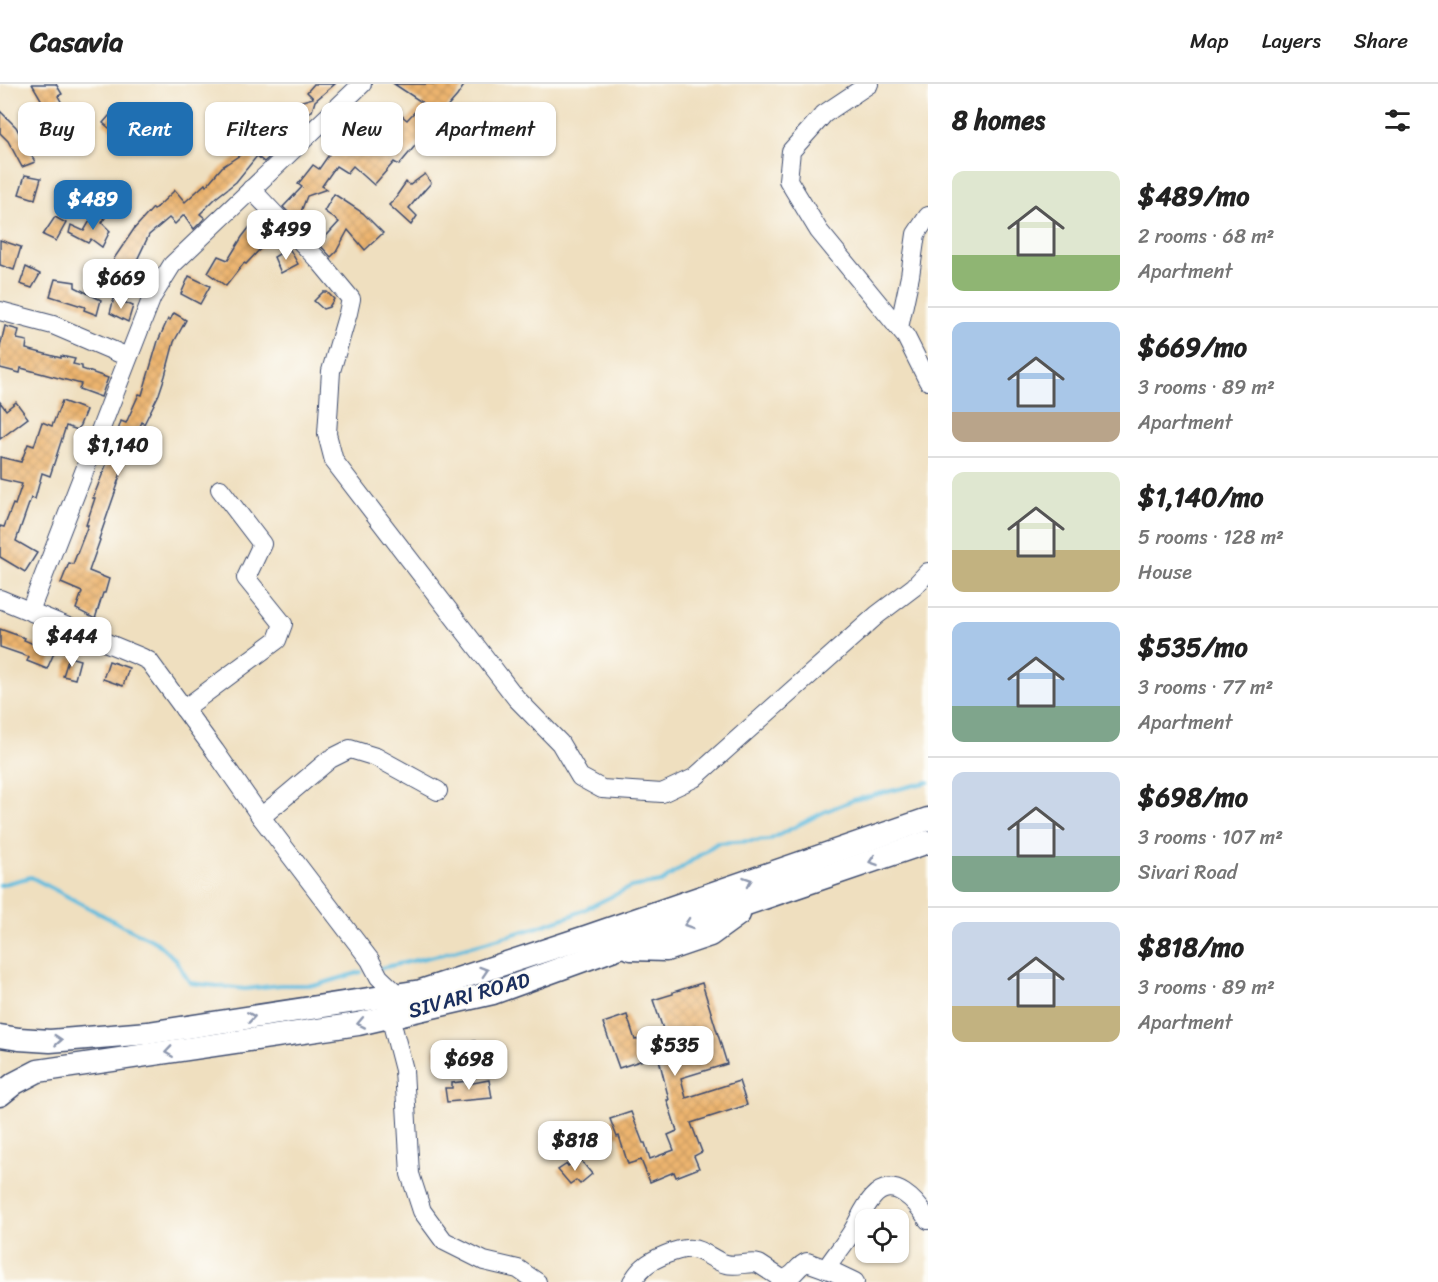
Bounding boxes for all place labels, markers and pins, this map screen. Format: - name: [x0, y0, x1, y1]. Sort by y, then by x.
- pin: $489: [57, 180, 129, 231]
- pin: $499: [250, 210, 322, 261]
- pin: $669: [85, 259, 157, 310]
- pin: $1,140: [69, 426, 167, 477]
- pin: $444: [36, 617, 108, 668]
- pin: $535: [639, 1026, 711, 1077]
- pin: $698: [433, 1040, 505, 1091]
- pin: $818: [539, 1121, 611, 1172]

